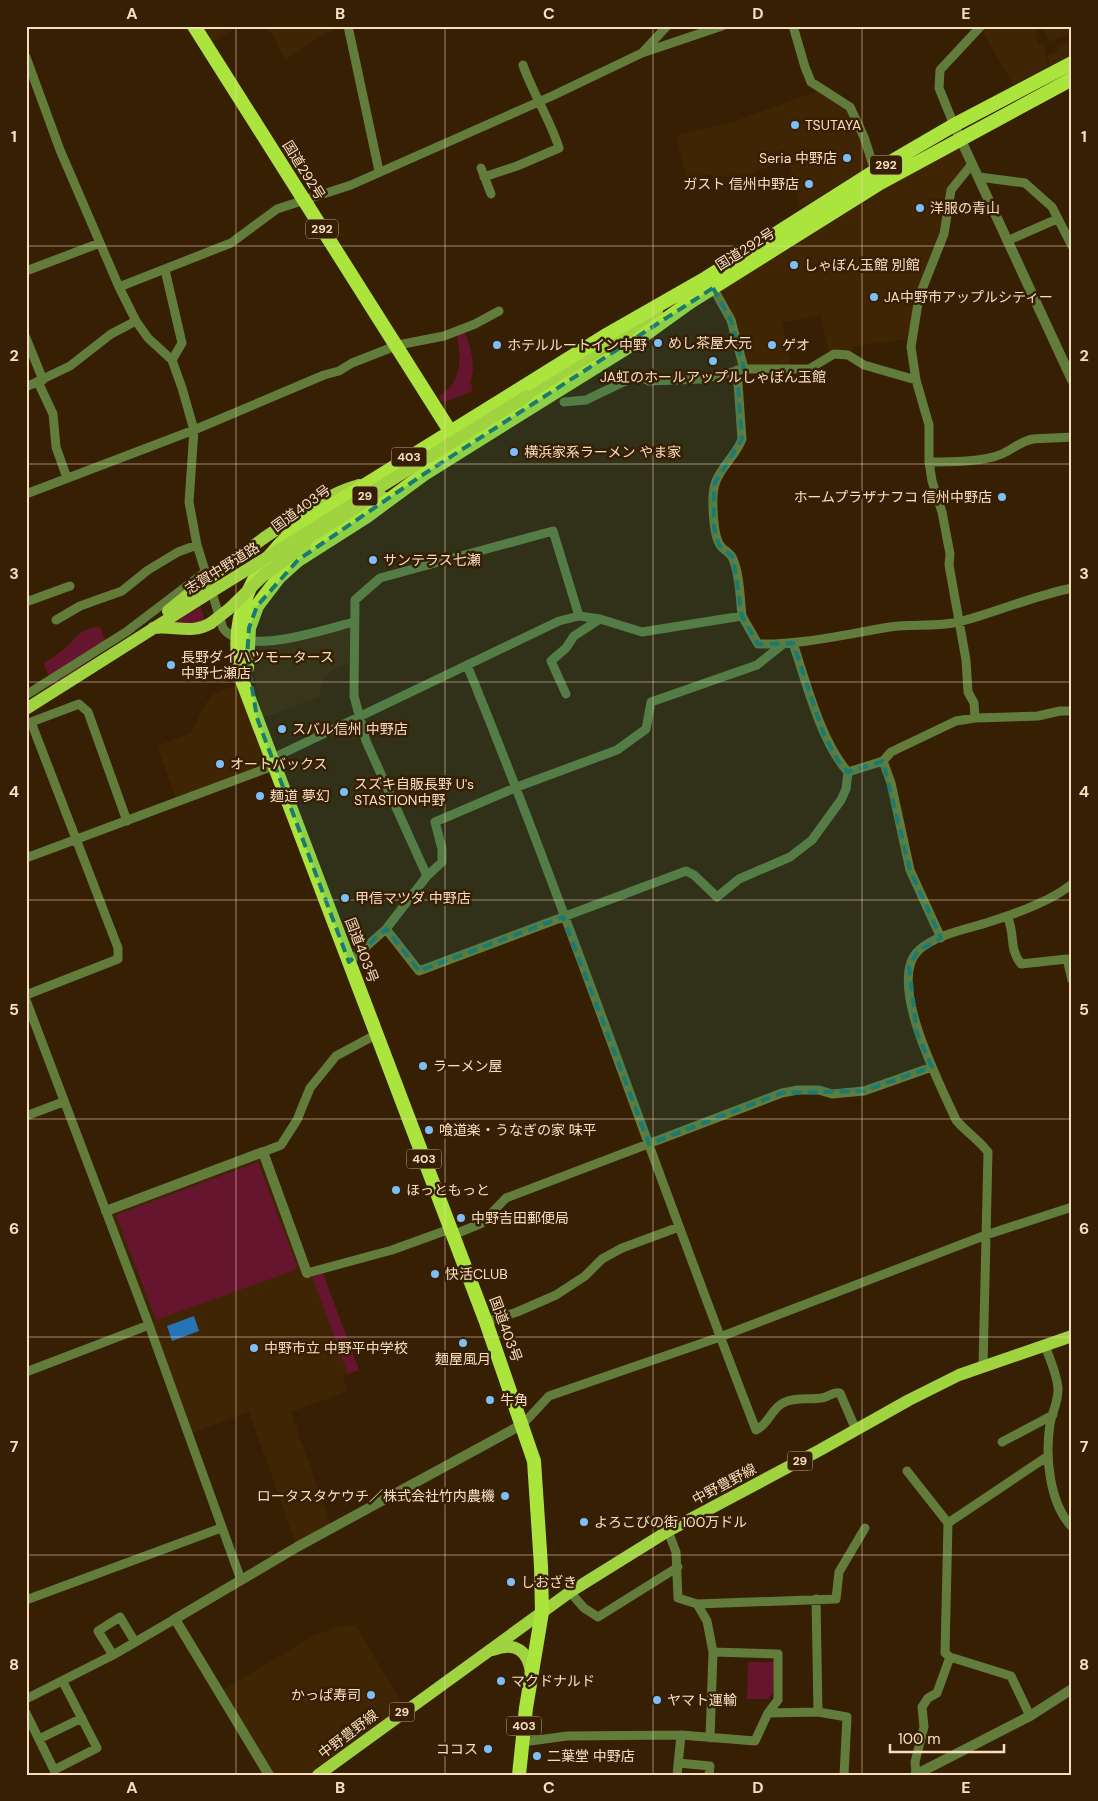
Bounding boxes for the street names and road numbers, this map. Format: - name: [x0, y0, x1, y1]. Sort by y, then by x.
- street label: 国道292号: [279, 137, 329, 203]
- road number: 292: [870, 156, 902, 174]
- road number: 292: [306, 220, 338, 238]
- street label: 国道292号: [712, 224, 778, 274]
- road number: 403: [392, 448, 426, 467]
- street label: 国道403号: [268, 481, 334, 535]
- road number: 29: [352, 486, 378, 506]
- street label: 志賀中野道路: [182, 538, 262, 598]
- street label: 国道403号: [341, 915, 383, 985]
- road number: 403: [406, 1150, 442, 1168]
- street label: 国道403号: [486, 1294, 526, 1364]
- road number: 29: [788, 1452, 812, 1470]
- street label: 中野豊野線: [689, 1460, 759, 1508]
- road number: 29: [390, 1702, 414, 1721]
- street label: 中野豊野線: [315, 1706, 381, 1762]
- road number: 403: [506, 1716, 542, 1735]

